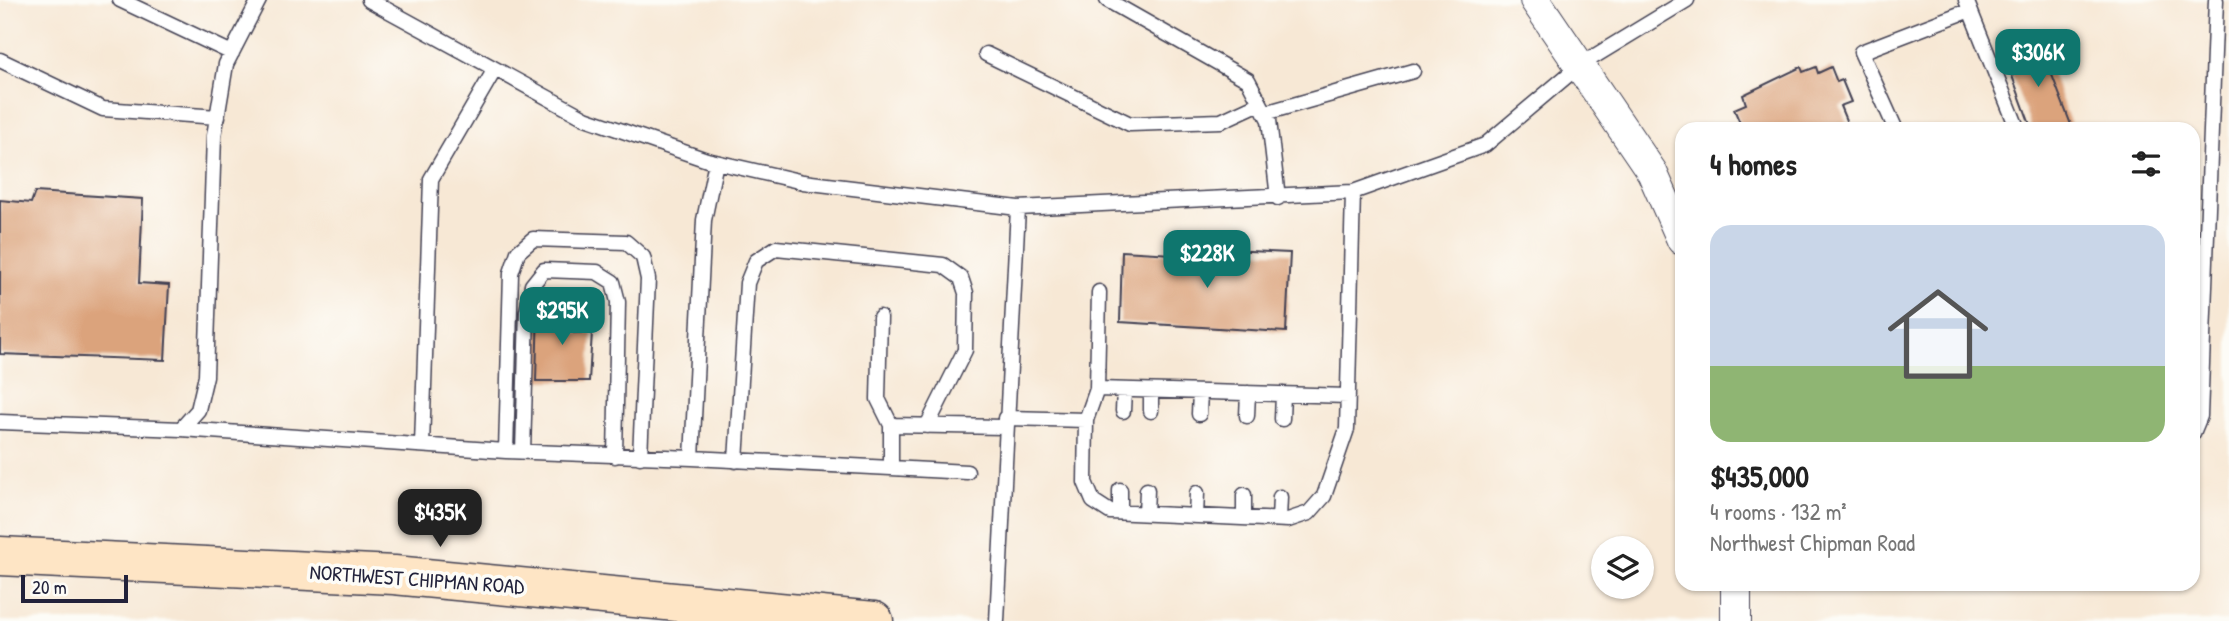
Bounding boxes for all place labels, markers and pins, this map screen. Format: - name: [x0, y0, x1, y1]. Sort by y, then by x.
- pin: $306K: [1989, 29, 2087, 89]
- pin: $228K: [1158, 230, 1256, 290]
- pin: $295K: [513, 288, 611, 347]
- pin: $435K: [391, 490, 489, 549]

